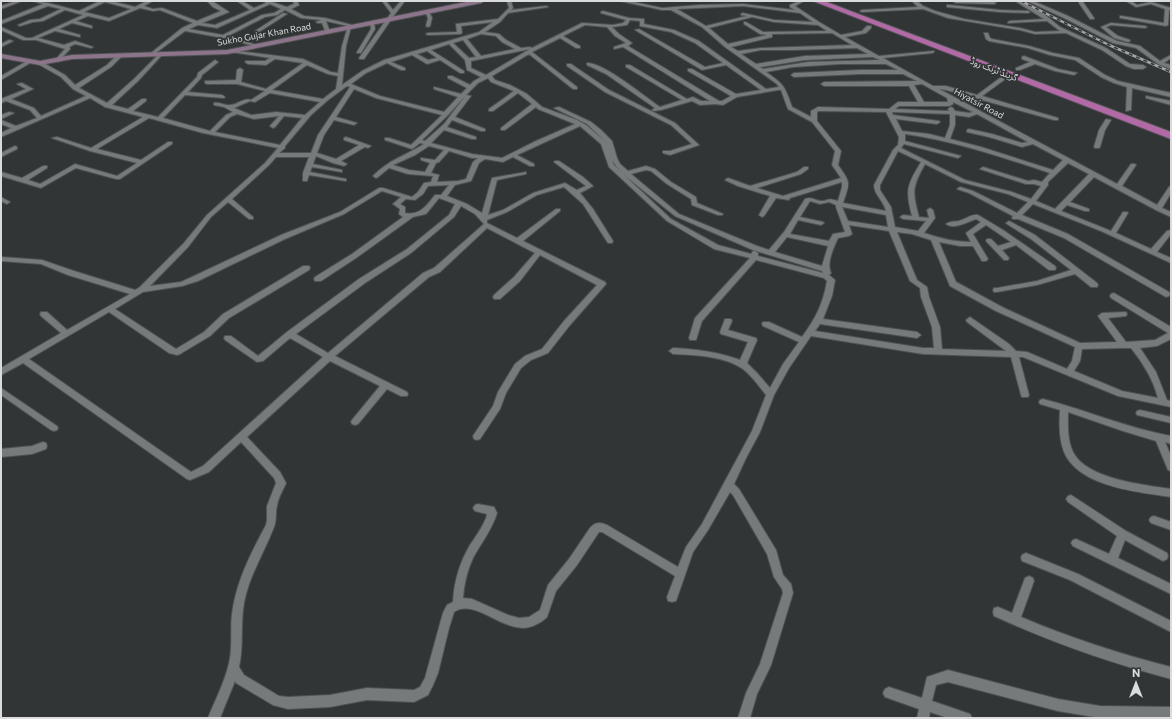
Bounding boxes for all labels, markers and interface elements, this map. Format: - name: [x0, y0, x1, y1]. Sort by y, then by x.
- street label: Sukho Gujar Khan Road: [216, 20, 312, 48]
- street label: گرینڈ ٹرنک روڈ: [968, 55, 1020, 84]
- street label: Hiyatsir Road: [952, 85, 1006, 121]
- north arrow: [1116, 663, 1156, 703]
- text: N: [1132, 666, 1140, 679]

